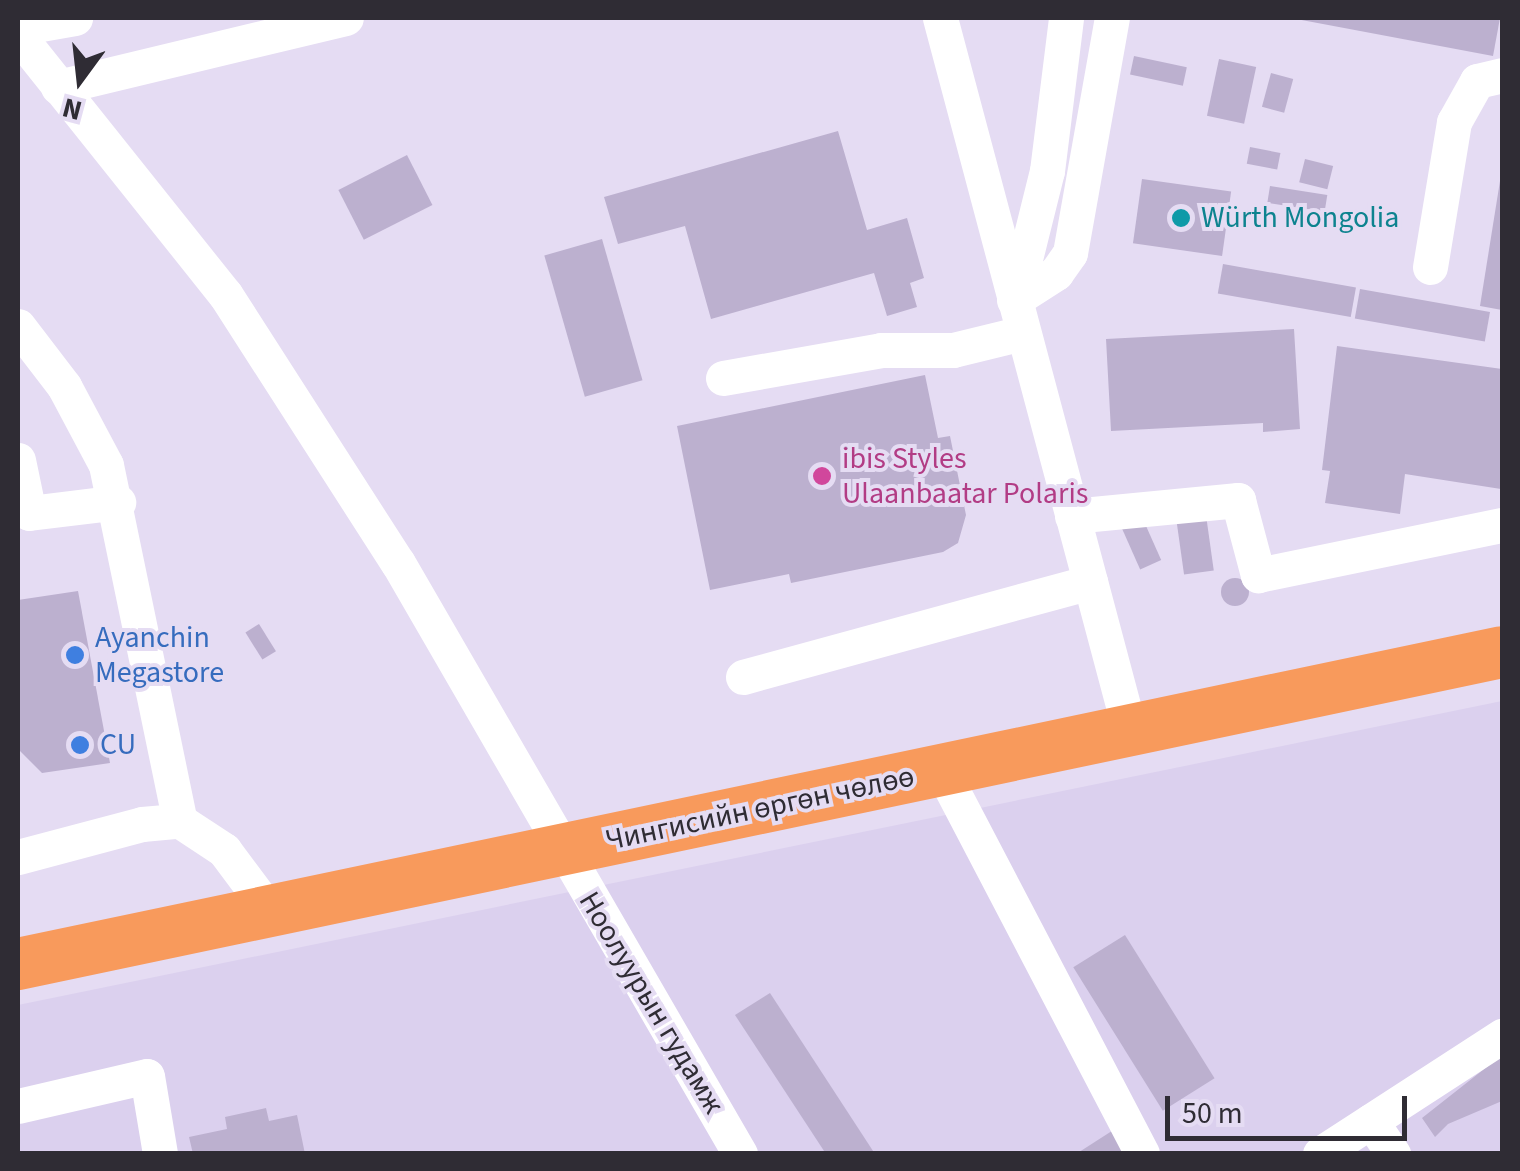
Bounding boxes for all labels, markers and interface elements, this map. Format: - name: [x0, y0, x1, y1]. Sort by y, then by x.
- north arrow: [30, 30, 130, 130]
- text: N: [58, 87, 86, 131]
- place label: Würth Mongolia: [1201, 200, 1399, 236]
- marker: Würth Mongolia: [1170, 207, 1192, 229]
- place label: ibis Styles Ulaanbaatar Polaris: [842, 441, 1088, 512]
- marker: ibis Styles Ulaanbaatar Polaris: [811, 465, 833, 487]
- place label: Ayanchin Megastore: [95, 620, 224, 690]
- marker: Ayanchin Megastore: [64, 644, 86, 666]
- place label: CU: [100, 727, 136, 763]
- marker: CU: [69, 734, 91, 756]
- street label: Чингисийн өргөн чөлөө: [602, 759, 918, 859]
- street label: Ноолуурын гудамж: [571, 886, 731, 1120]
- scale bar: [1170, 1076, 1412, 1138]
- text: 50 m: [1182, 1092, 1243, 1135]

